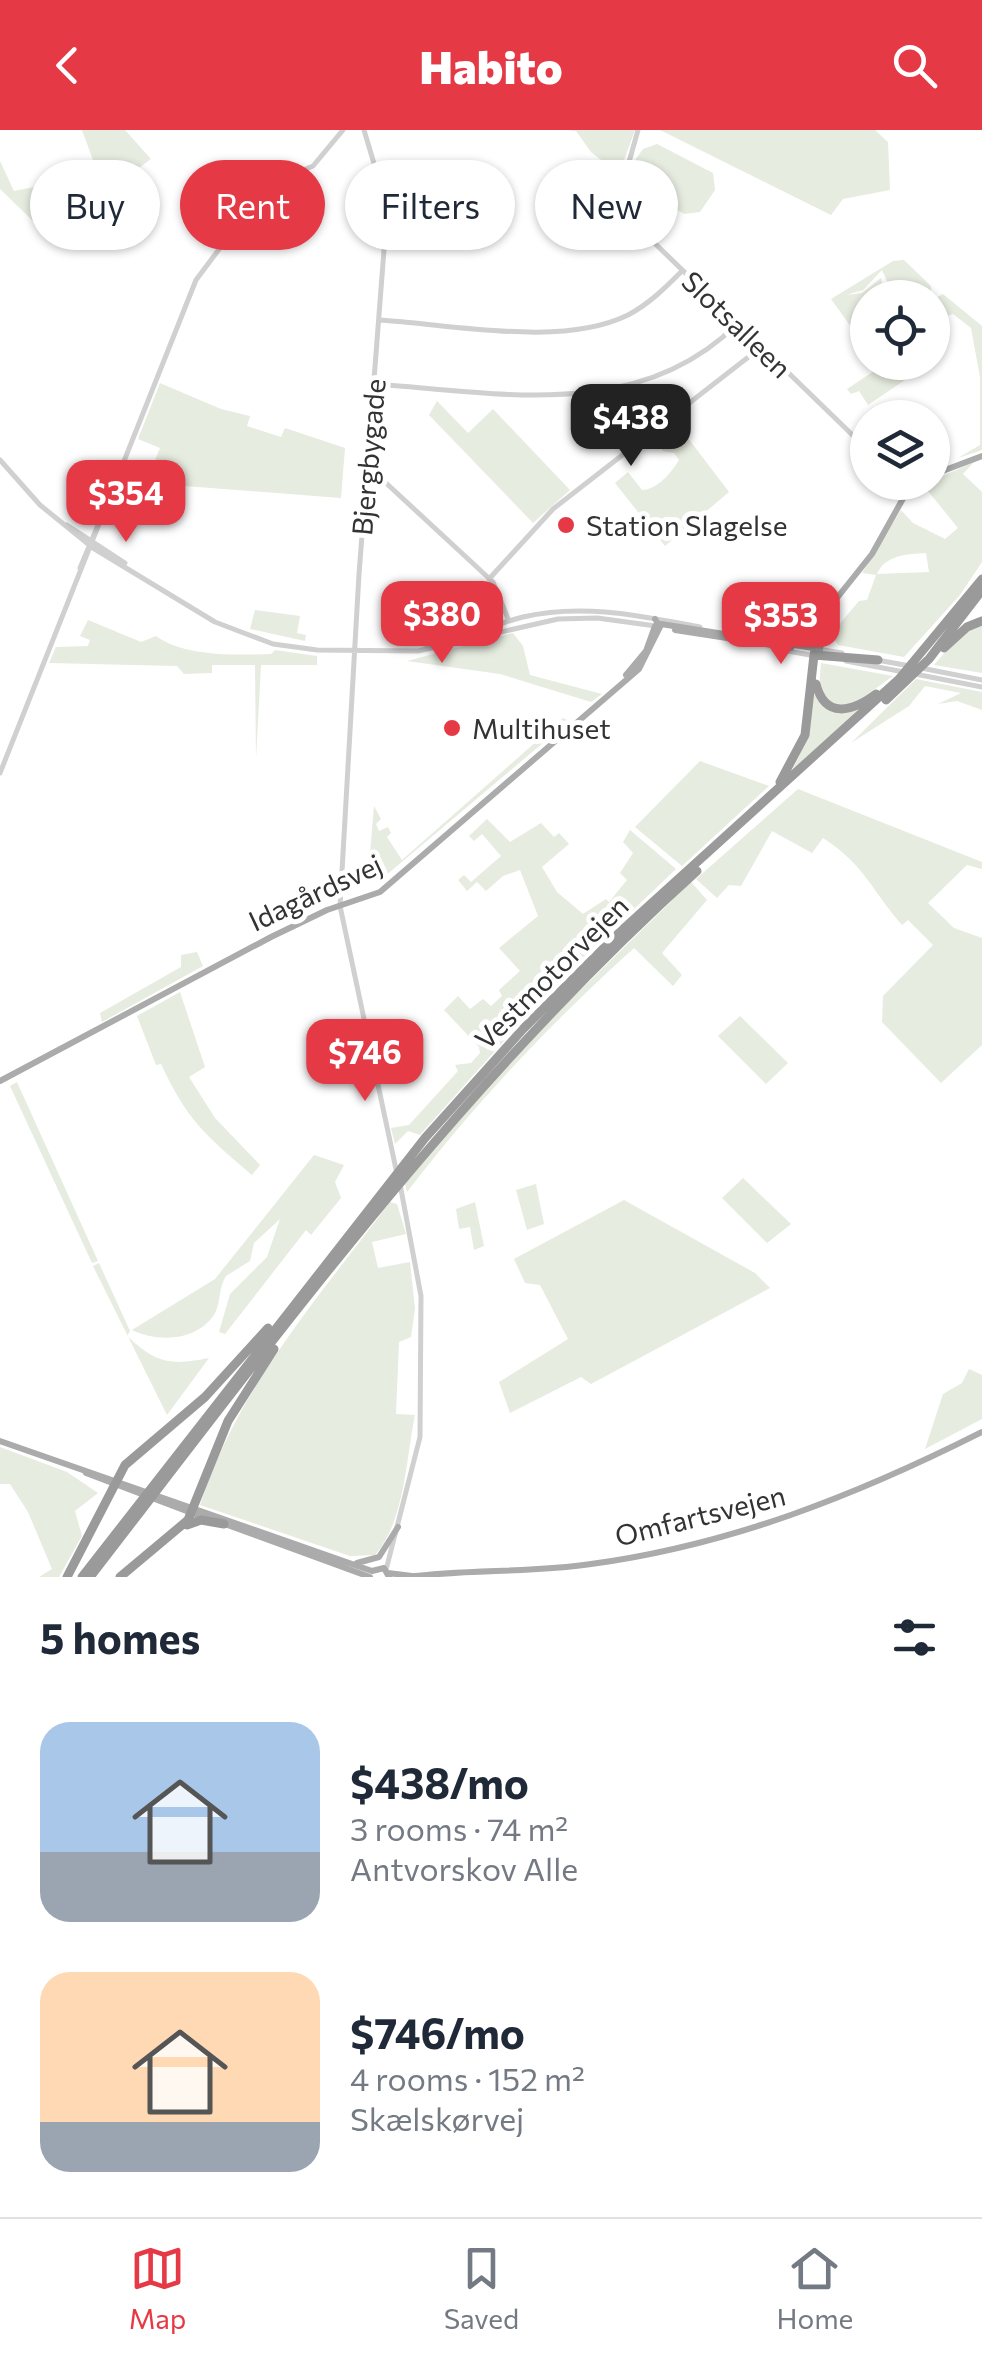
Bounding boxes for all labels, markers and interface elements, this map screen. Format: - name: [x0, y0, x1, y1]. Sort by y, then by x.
- icon: back: [40, 38, 95, 93]
- text: Habito: [419, 38, 563, 93]
- icon: search: [887, 38, 942, 93]
- chip: Buy: [30, 160, 160, 250]
- chip: Rent: [180, 160, 325, 250]
- chip: Filters: [345, 160, 515, 250]
- chip: New: [535, 160, 678, 250]
- street label: Slotsalleen: [675, 264, 799, 384]
- map controls: [850, 280, 950, 500]
- button: locate: [850, 280, 950, 380]
- street label: Bjergbygade: [344, 377, 392, 537]
- pin: $438: [572, 384, 690, 469]
- text: $438: [593, 396, 669, 436]
- button: layers: [850, 400, 950, 500]
- pin: $354: [67, 460, 185, 545]
- text: $354: [88, 472, 164, 512]
- place label: Station Slagelse: [586, 508, 788, 542]
- marker: Station Slagelse: [555, 514, 577, 536]
- pin: $380: [383, 581, 501, 666]
- pin: $353: [722, 582, 840, 667]
- text: $380: [403, 593, 481, 633]
- text: $353: [744, 594, 818, 634]
- place label: Multihuset: [472, 711, 611, 745]
- marker: Multihuset: [441, 717, 463, 739]
- street label: Idagårdsvej: [243, 846, 387, 938]
- street label: Vestmotorvejen: [467, 888, 635, 1056]
- pin: $746: [306, 1019, 424, 1104]
- text: $746: [328, 1031, 402, 1071]
- street label: Omfartsvejen: [611, 1477, 789, 1553]
- icon: filters: [887, 1610, 942, 1665]
- text: 5 homes: [40, 1611, 200, 1663]
- text: $438/mo: [350, 1756, 529, 1808]
- icon: home: [120, 1762, 240, 1882]
- text: 3 rooms · 74 m²: [350, 1808, 568, 1848]
- text: Antvorskov Alle: [350, 1848, 578, 1888]
- text: $746/mo: [350, 2006, 525, 2058]
- icon: home: [120, 2012, 240, 2132]
- text: 4 rooms · 152 m²: [350, 2058, 585, 2098]
- text: Skælskørvej: [350, 2098, 524, 2138]
- tab: Map: [129, 2241, 186, 2335]
- tab: Saved: [444, 2241, 519, 2335]
- tab: Home: [776, 2241, 853, 2335]

